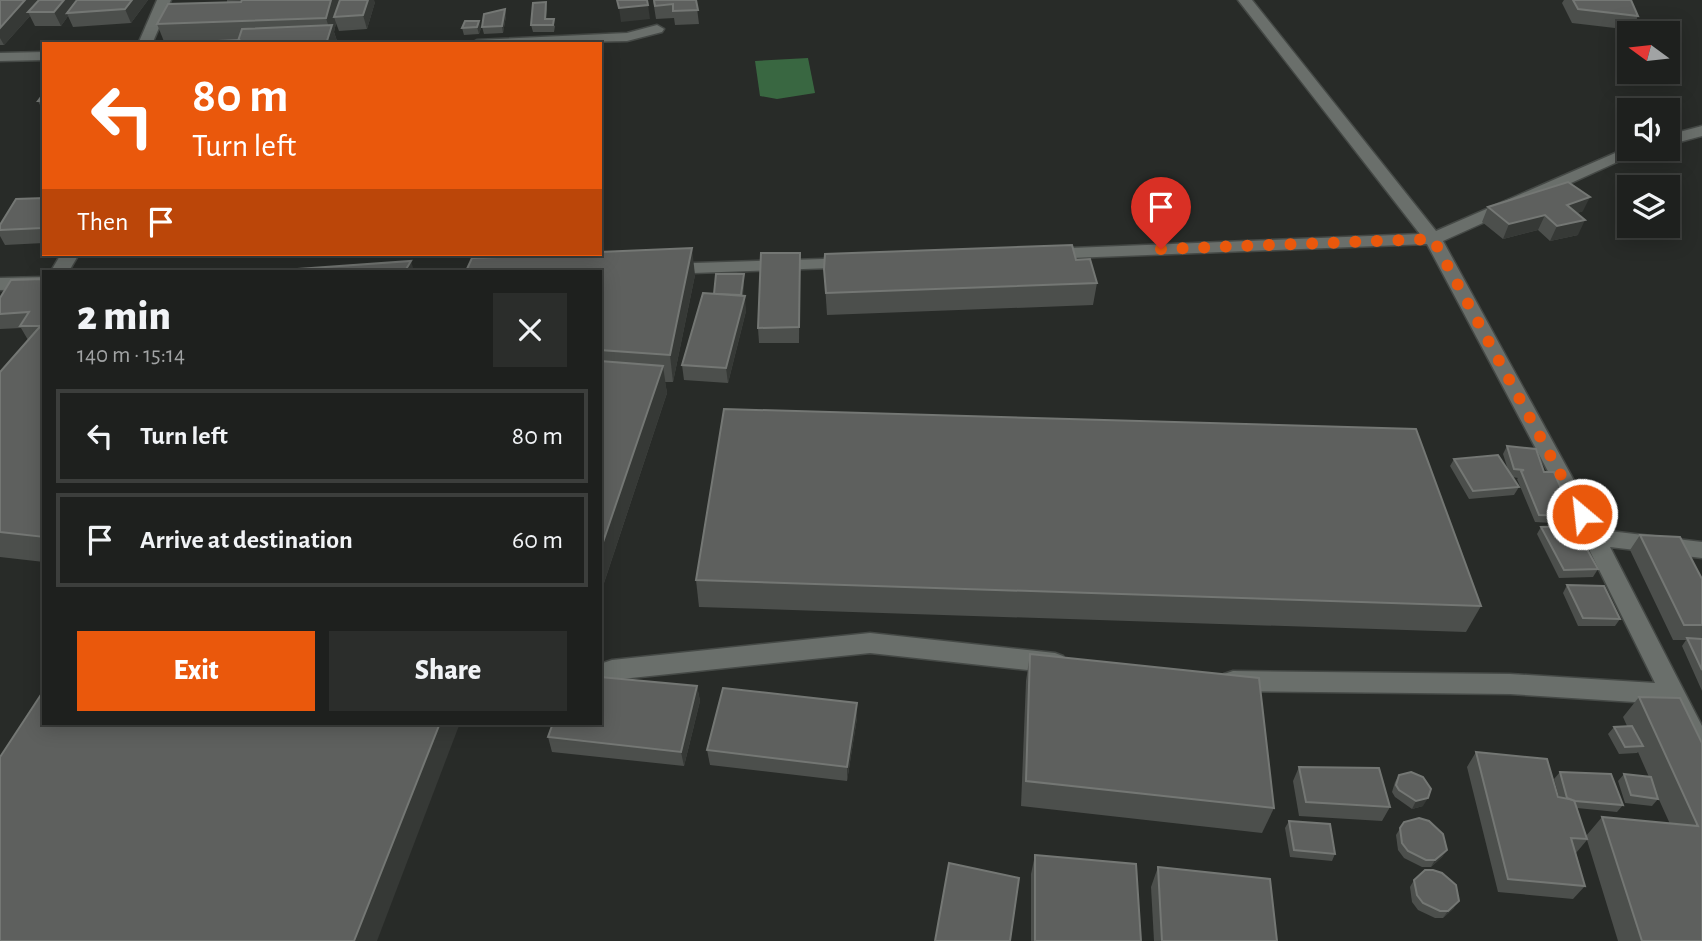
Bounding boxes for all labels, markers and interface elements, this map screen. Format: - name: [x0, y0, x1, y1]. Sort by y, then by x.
- north arrow: [1617, 21, 1680, 84]
- map controls: [1617, 21, 1680, 238]
- icon: left: [77, 70, 168, 161]
- text: 80 m: [192, 72, 289, 121]
- button: sound: [1617, 98, 1680, 161]
- text: Turn left: [192, 130, 296, 162]
- button: layers: [1617, 175, 1680, 238]
- pin: [1131, 177, 1191, 249]
- icon: arrive: [1142, 188, 1180, 226]
- icon: arrive: [142, 203, 180, 241]
- text: Then: [77, 209, 128, 235]
- button: close: [493, 293, 567, 367]
- text: 2 min: [77, 295, 171, 337]
- text: 140 m · 15:14: [77, 344, 185, 367]
- icon: left: [81, 417, 119, 455]
- text: Turn left: [140, 423, 228, 449]
- text: 80 m: [512, 423, 563, 449]
- position arrow: [1545, 477, 1619, 551]
- icon: arrive: [81, 521, 119, 559]
- text: Arrive at destination: [140, 527, 353, 553]
- text: 60 m: [512, 527, 563, 553]
- button: Exit: [77, 631, 315, 711]
- button: Share: [329, 631, 567, 711]

